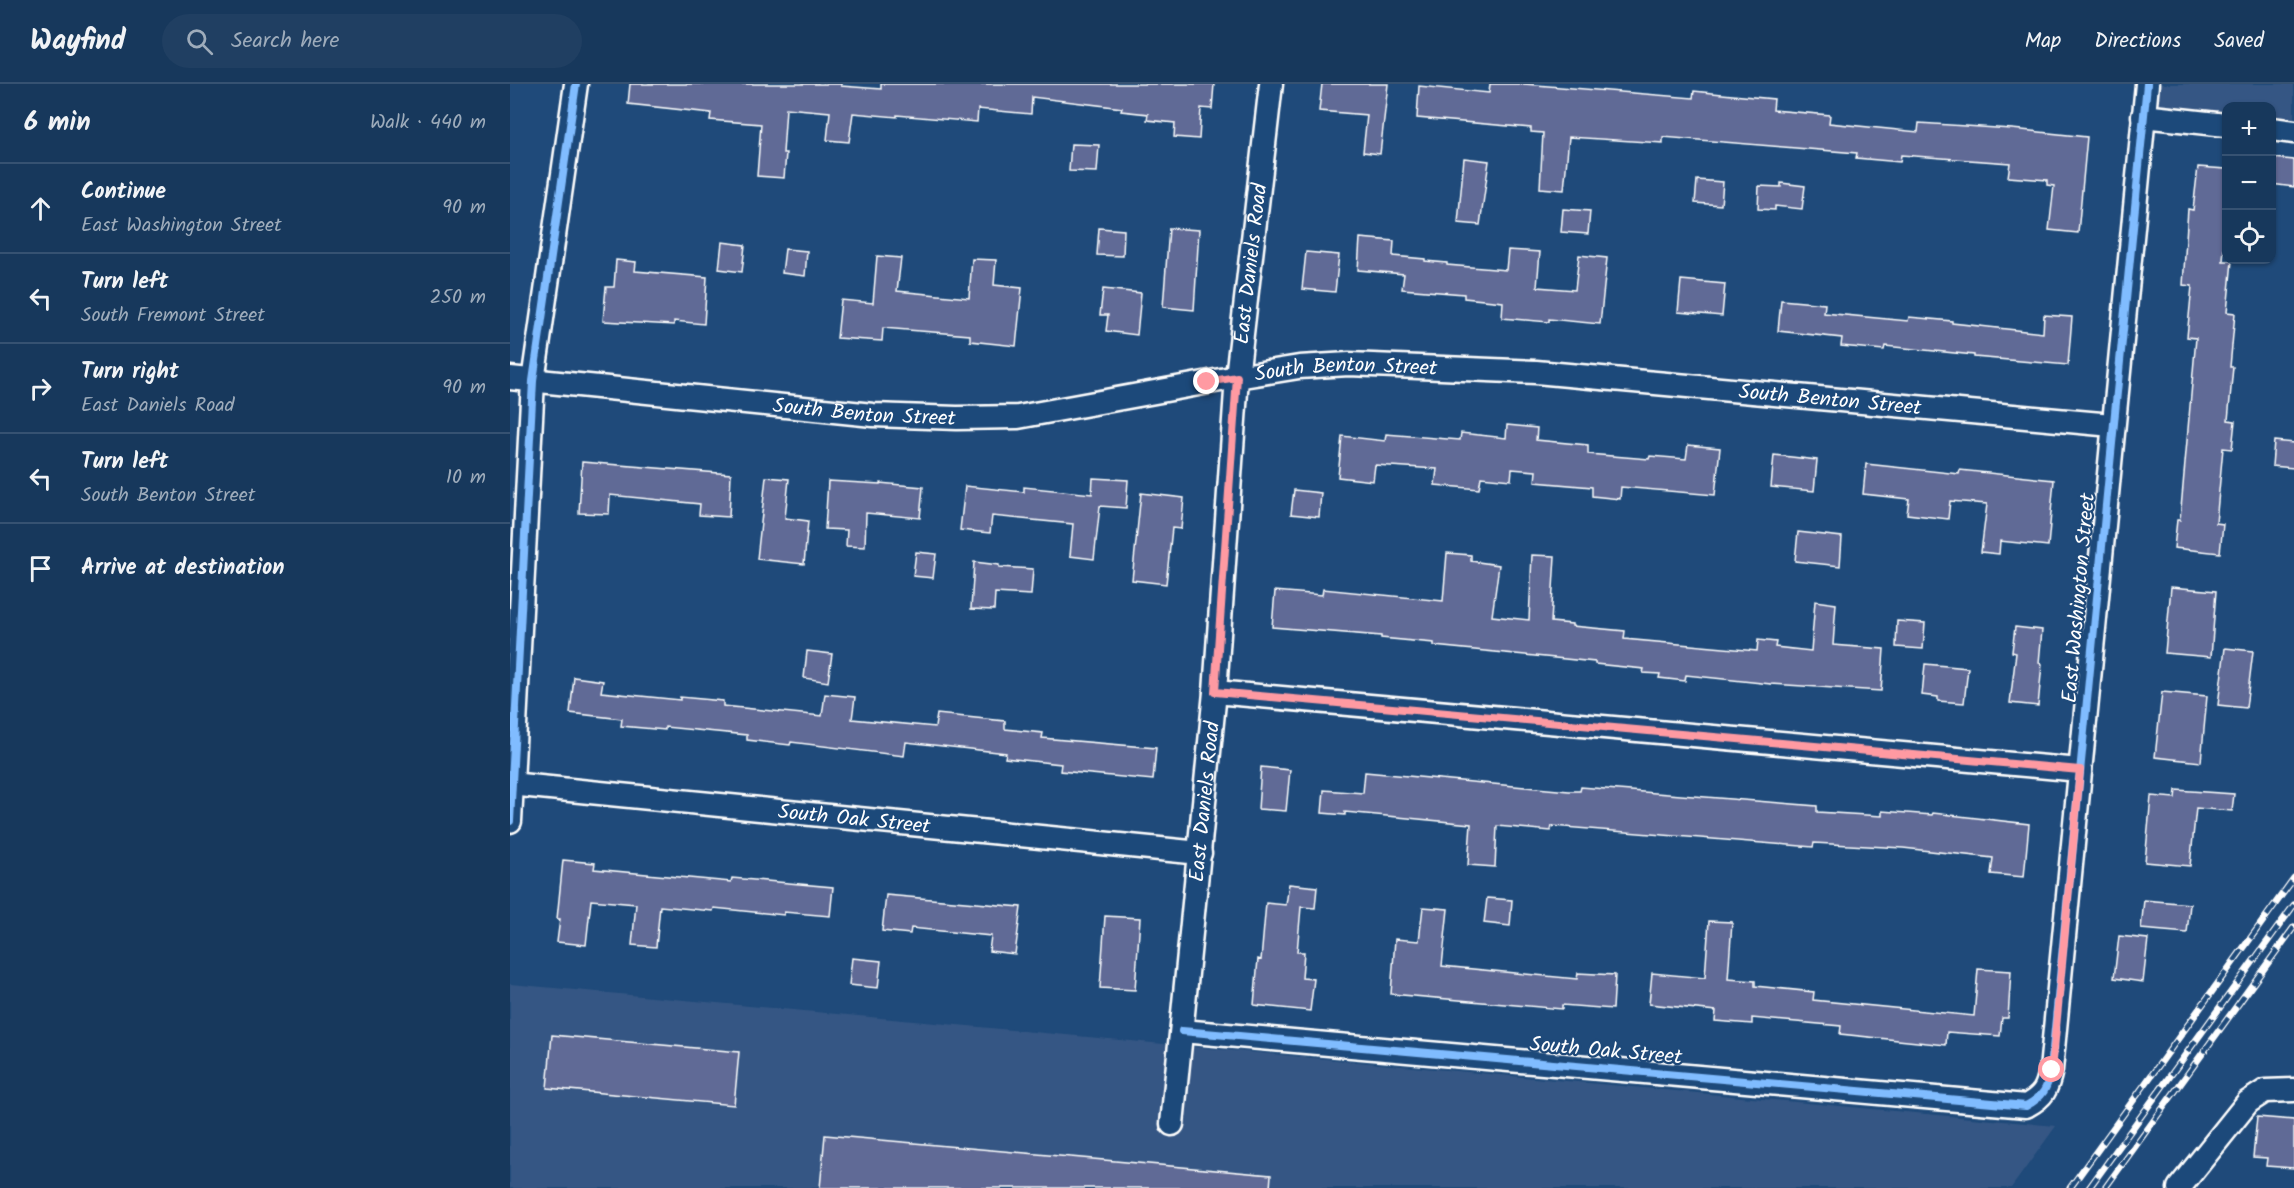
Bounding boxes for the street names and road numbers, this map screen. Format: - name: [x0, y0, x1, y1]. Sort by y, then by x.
- street label: East Daniels Road: [1226, 181, 1277, 346]
- street label: South Benton Street: [1252, 349, 1439, 392]
- street label: South Benton Street: [1737, 376, 1924, 425]
- street label: South Benton Street: [771, 390, 957, 436]
- street label: East Washington Street: [2054, 491, 2105, 705]
- street label: East Daniels Road: [1181, 719, 1230, 884]
- street label: South Oak Street: [776, 796, 933, 844]
- street label: South Oak Street: [1528, 1028, 1684, 1075]

